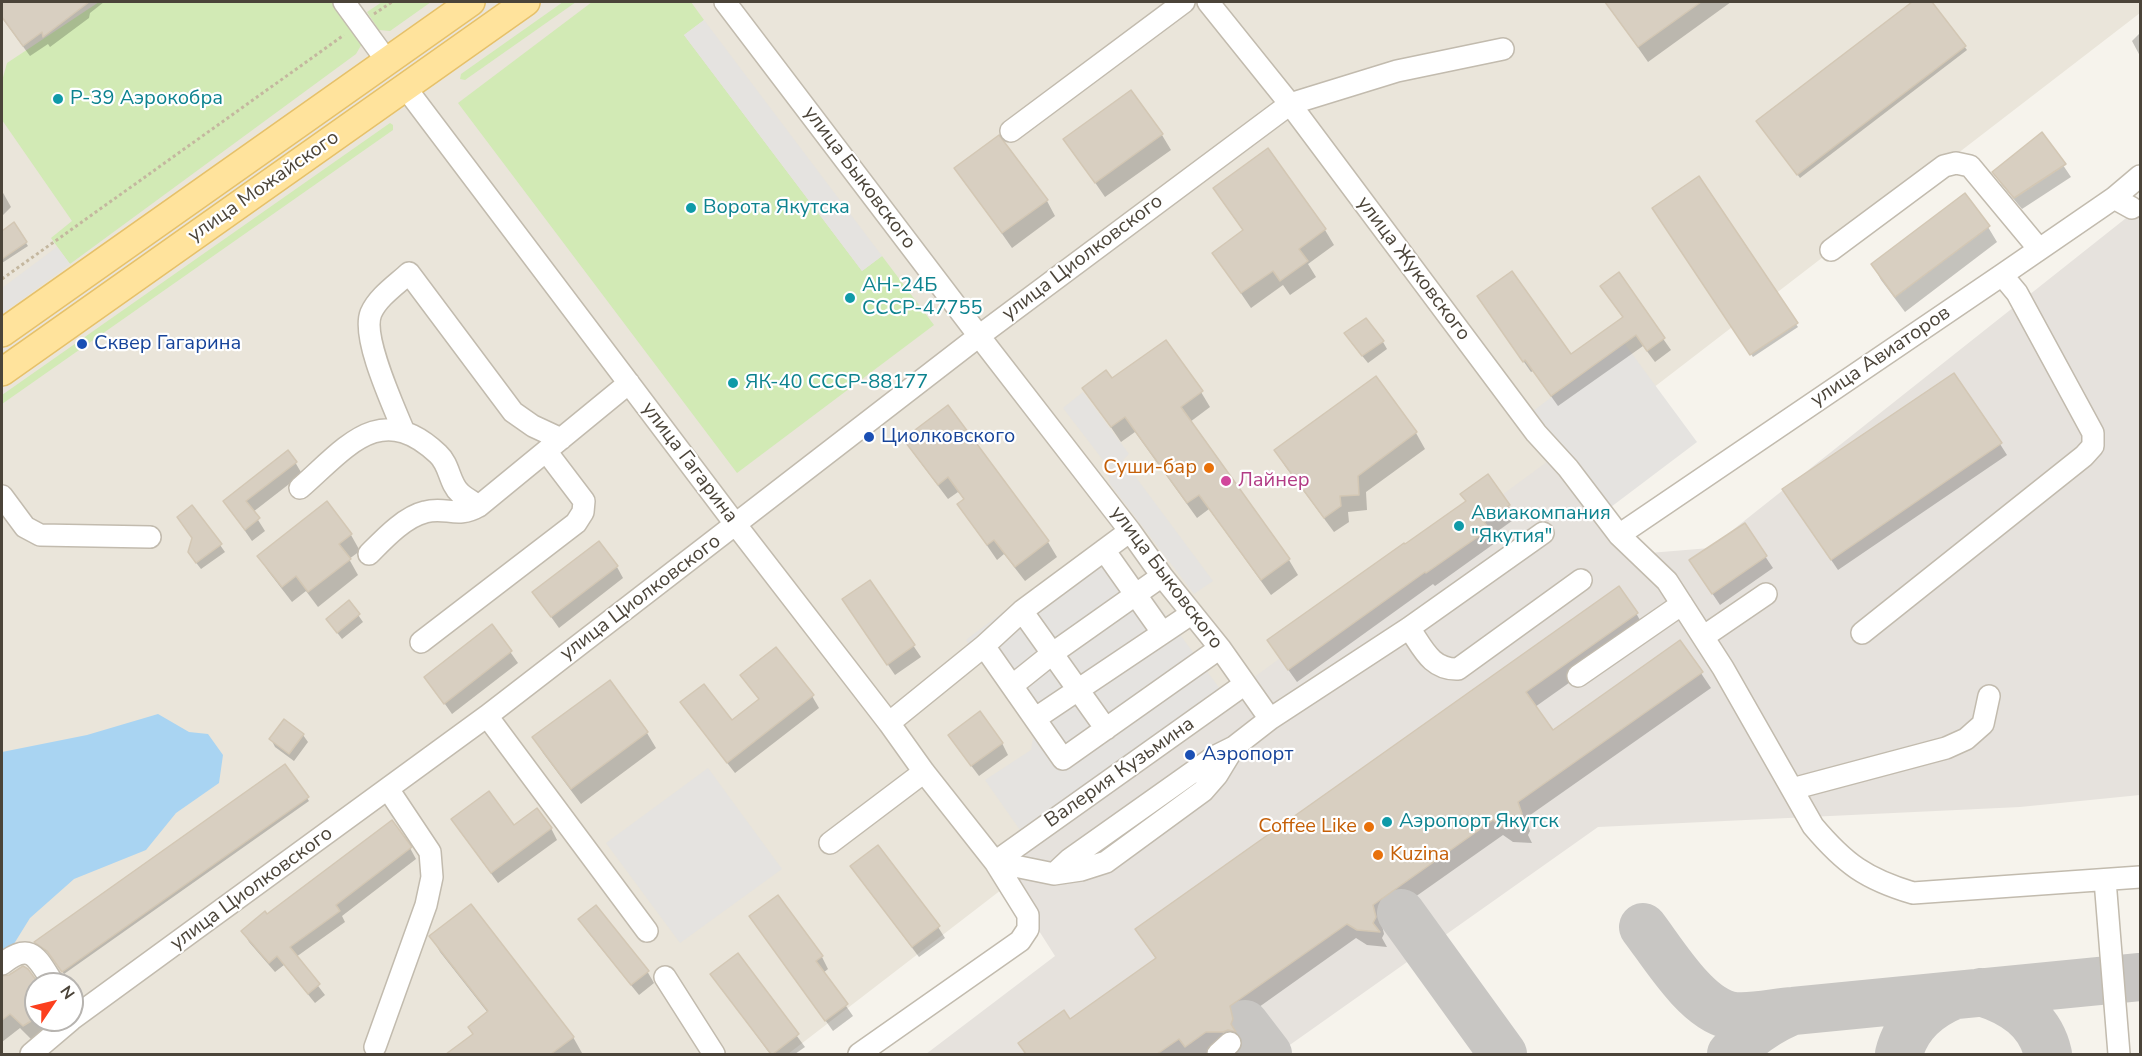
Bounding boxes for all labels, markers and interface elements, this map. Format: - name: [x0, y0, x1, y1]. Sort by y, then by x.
- place label: P-39 Аэрокобра: [70, 87, 223, 111]
- marker: P-39 Аэрокобра: [51, 92, 65, 106]
- street label: улица Быковского: [797, 102, 921, 254]
- street label: улица Можайского: [184, 126, 344, 248]
- street label: улица Циолковского: [998, 190, 1168, 326]
- street label: улица Жуковского: [1351, 192, 1475, 346]
- place label: Ворота Якутска: [703, 196, 850, 220]
- marker: Ворота Якутска: [684, 201, 698, 215]
- place label: АН-24Б СССР-47755: [862, 274, 982, 321]
- marker: АН-24Б СССР-47755: [843, 291, 857, 305]
- street label: улица Авиаторов: [1807, 301, 1955, 413]
- place label: Сквер Гагарина: [94, 332, 241, 356]
- marker: Сквер Гагарина: [75, 337, 89, 351]
- place label: ЯК-40 СССР-88177: [745, 371, 928, 395]
- marker: ЯК-40 СССР-88177: [726, 376, 740, 390]
- street label: улица Гагарина: [636, 398, 742, 528]
- place label: Циолковского: [881, 425, 1015, 449]
- marker: Циолковского: [862, 430, 876, 444]
- place label: Суши-бар: [1103, 456, 1197, 480]
- marker: Суши-бар: [1202, 461, 1216, 475]
- place label: Лайнер: [1238, 469, 1310, 493]
- marker: Лайнер: [1219, 474, 1233, 488]
- street label: улица Быковского: [1104, 502, 1228, 654]
- place label: Авиакомпания "Якутия": [1471, 502, 1611, 549]
- marker: Авиакомпания "Якутия": [1452, 519, 1466, 533]
- street label: улица Циолковского: [556, 530, 726, 666]
- street label: Валерия Кузьмина: [1041, 712, 1199, 834]
- place label: Аэропорт: [1202, 743, 1293, 767]
- marker: Аэропорт: [1183, 748, 1197, 762]
- place label: Аэропорт Якутск: [1399, 810, 1559, 834]
- place label: Coffee Like: [1258, 815, 1357, 839]
- marker: Аэропорт Якутск: [1380, 815, 1394, 829]
- marker: Coffee Like: [1362, 820, 1376, 834]
- street label: улица Циолковского: [166, 822, 338, 956]
- place label: Kuzina: [1390, 843, 1449, 867]
- marker: Kuzina: [1371, 848, 1385, 862]
- north arrow: [24, 972, 84, 1032]
- text: N: [55, 982, 80, 1004]

